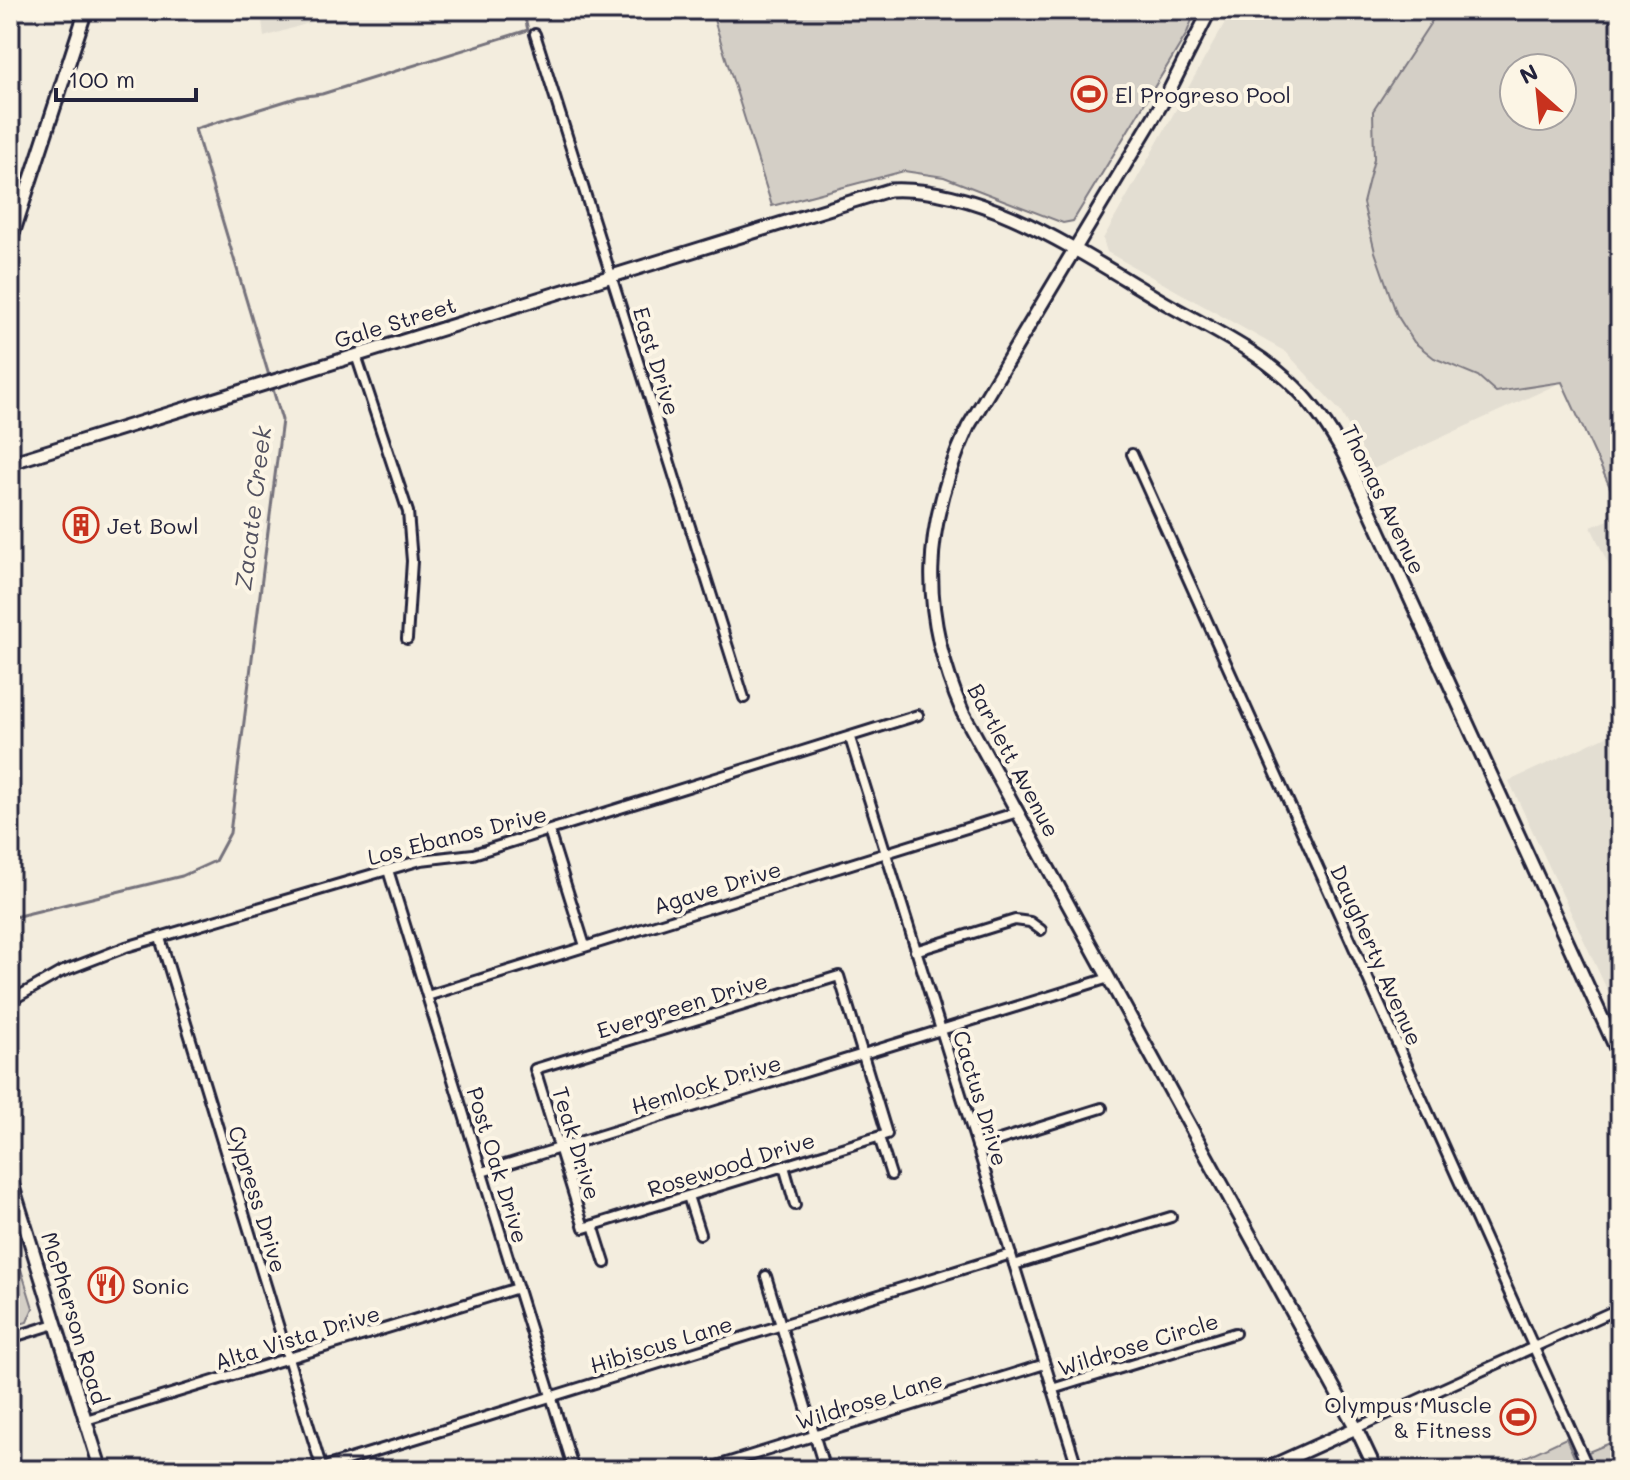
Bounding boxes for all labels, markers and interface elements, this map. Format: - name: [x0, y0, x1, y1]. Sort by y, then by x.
- scale bar: [56, 52, 196, 102]
- north arrow: [1498, 52, 1578, 132]
- text: N: [1515, 57, 1543, 90]
- text: 100 m: [68, 63, 135, 94]
- sports icon: El Progreso Pool: [1070, 75, 1108, 113]
- place label: El Progreso Pool: [1115, 80, 1291, 109]
- street label: Gale Street: [330, 290, 460, 354]
- street label: East Drive: [627, 303, 687, 419]
- street label: Thomas Avenue: [1335, 419, 1433, 579]
- water label: Zacate Creek: [227, 423, 278, 592]
- building icon: Jet Bowl: [62, 506, 100, 544]
- place label: Jet Bowl: [107, 511, 199, 540]
- street label: Bartlett Avenue: [961, 678, 1067, 842]
- street label: Los Ebanos Drive: [364, 799, 550, 871]
- street label: Agave Drive: [650, 854, 784, 920]
- street label: Daugherty Avenue: [1324, 860, 1430, 1050]
- street label: Evergreen Drive: [593, 965, 771, 1045]
- street label: Cactus Drive: [947, 1027, 1015, 1169]
- street label: Hemlock Drive: [628, 1047, 784, 1121]
- street label: Post Oak Drive: [460, 1083, 536, 1247]
- street label: Teak Drive: [546, 1083, 608, 1203]
- street label: Cypress Drive: [222, 1122, 294, 1276]
- street label: Rosewood Drive: [644, 1125, 818, 1203]
- street label: McPherson Road: [35, 1228, 115, 1408]
- restaurant icon: Sonic: [87, 1266, 125, 1304]
- place label: Sonic: [132, 1271, 189, 1300]
- street label: Alta Vista Drive: [211, 1298, 383, 1376]
- street label: Wildrose Circle: [1054, 1306, 1222, 1382]
- street label: Hibiscus Lane: [586, 1309, 736, 1379]
- street label: Wildrose Lane: [792, 1364, 946, 1436]
- place label: Olympus Muscle & Fitness: [1324, 1390, 1492, 1444]
- sports icon: Olympus Muscle & Fitness: [1499, 1398, 1537, 1436]

